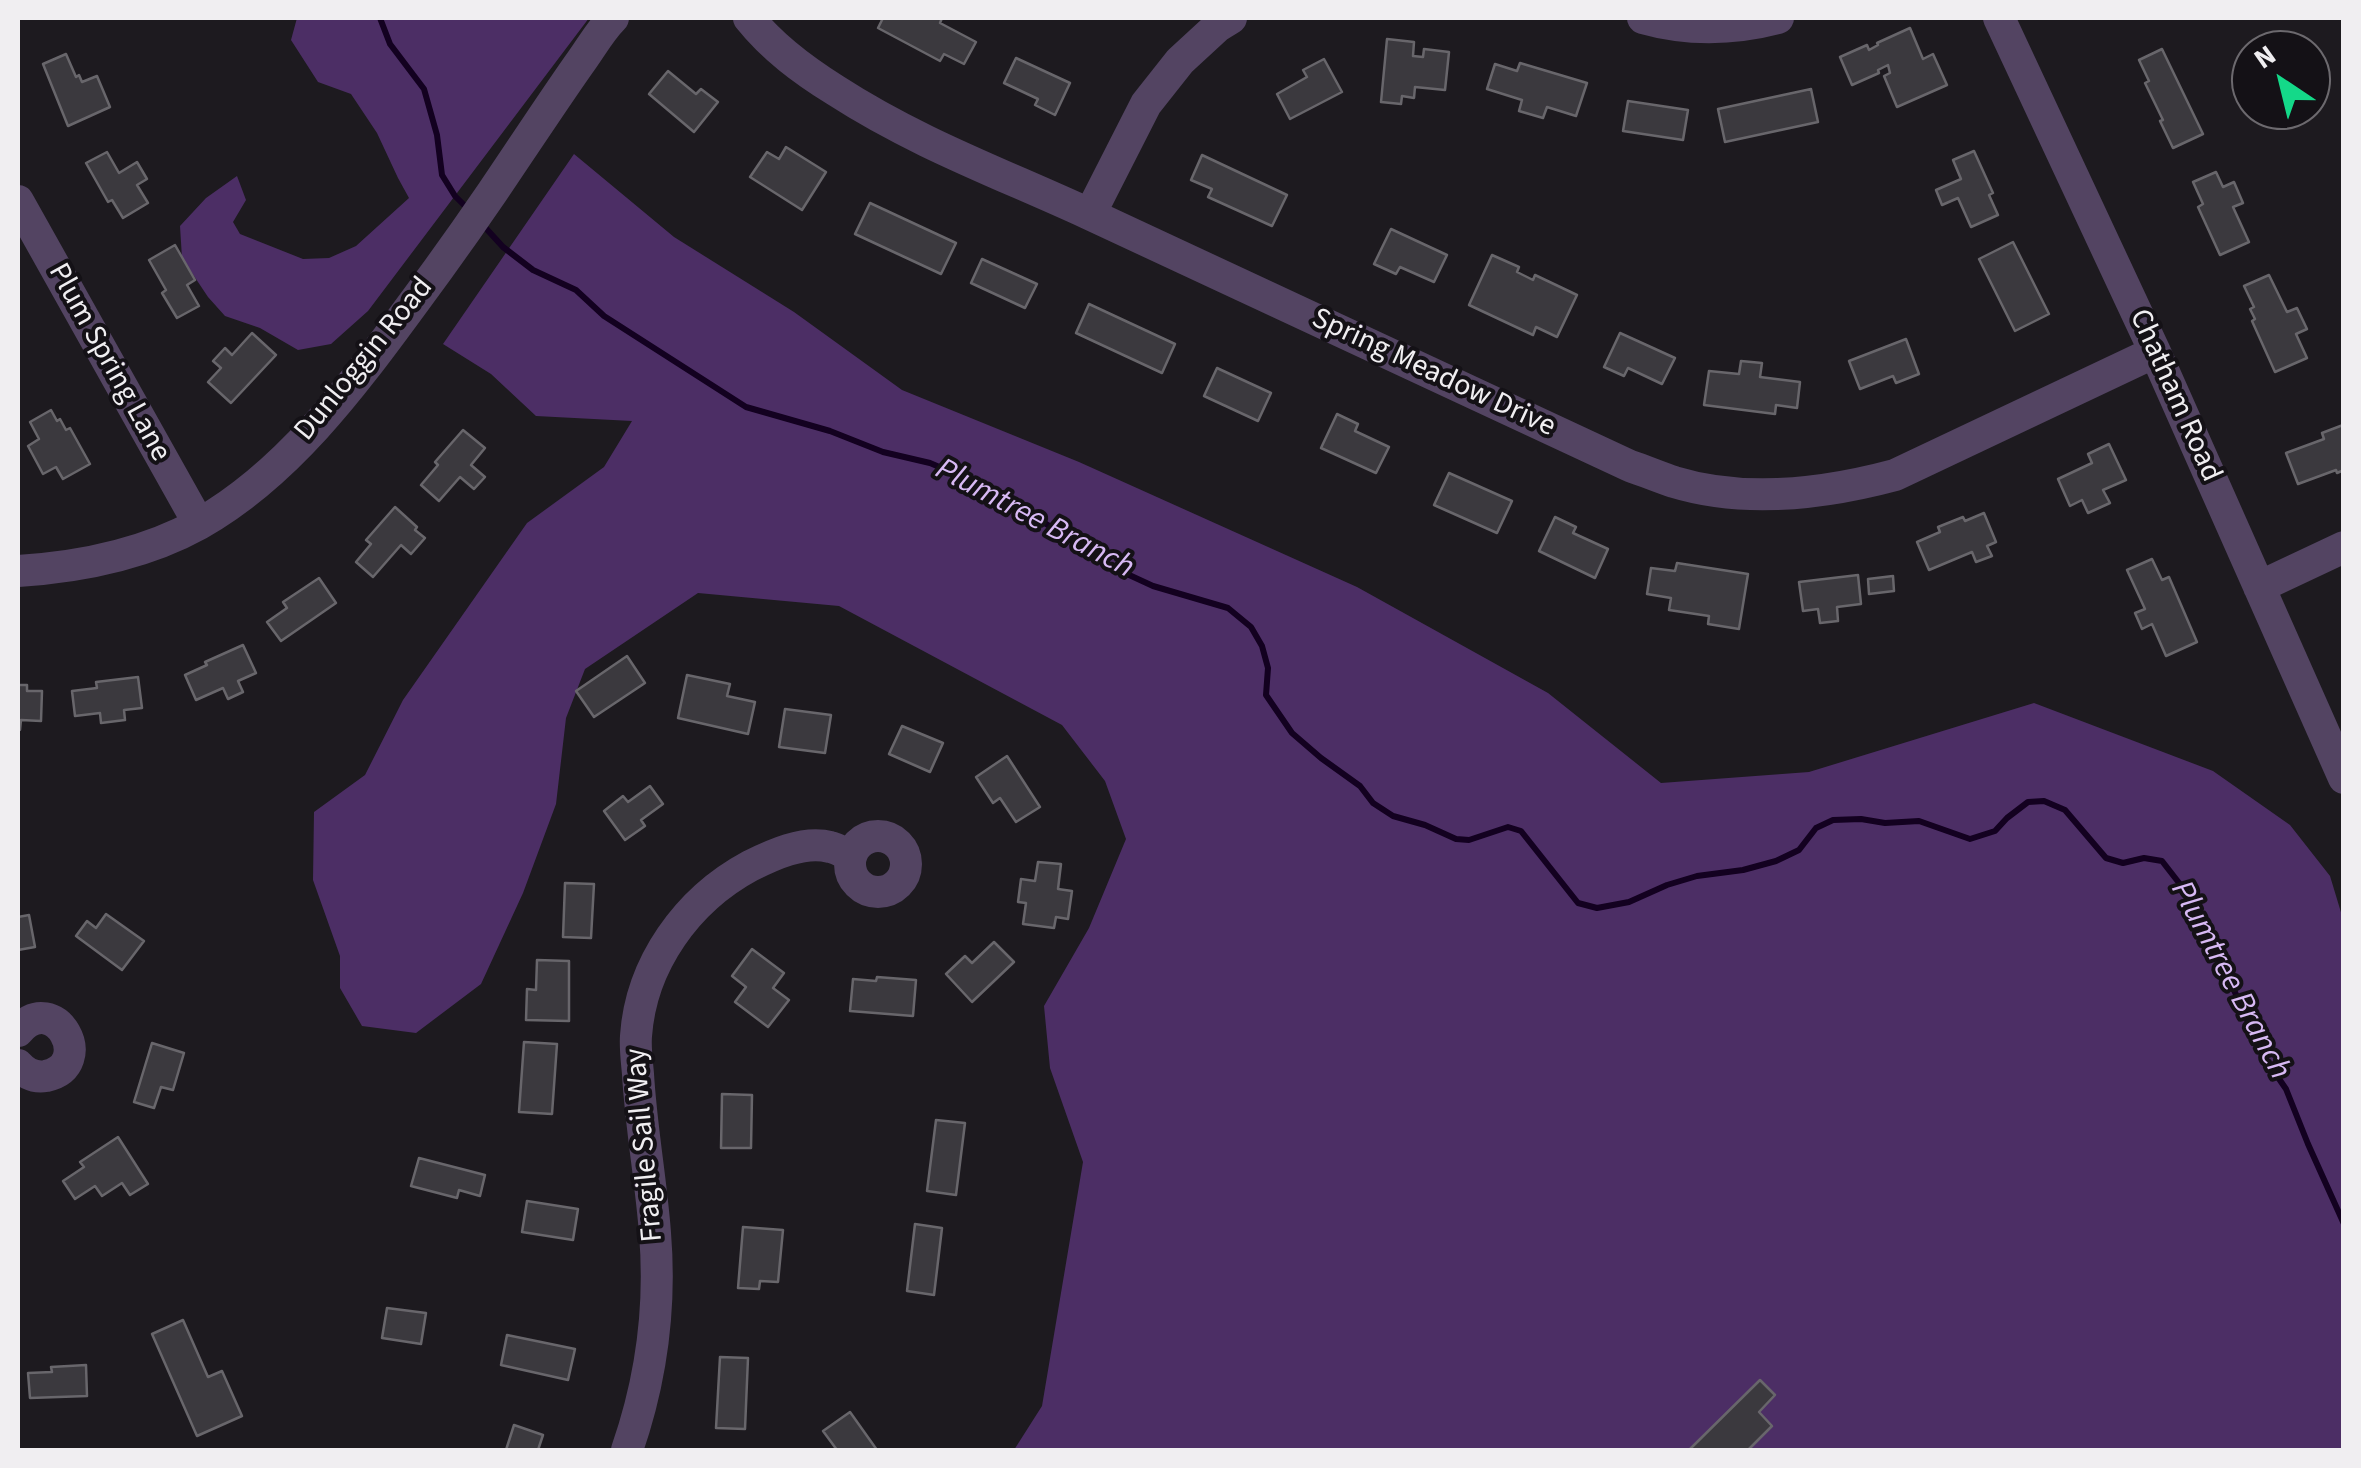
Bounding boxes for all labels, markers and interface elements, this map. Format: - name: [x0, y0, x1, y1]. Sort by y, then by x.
- north arrow: [2231, 30, 2331, 130]
- text: N: [2246, 35, 2284, 79]
- street label: Plum Spring Lane: [39, 258, 177, 468]
- street label: Dunloggin Road: [288, 271, 442, 449]
- street label: Spring Meadow Drive: [1305, 302, 1561, 446]
- street label: Chatham Road: [2120, 304, 2228, 488]
- water label: Plumtree Branch: [928, 452, 1140, 588]
- water label: Plumtree Branch: [2161, 875, 2297, 1087]
- street label: Fragile Sail Way: [620, 1047, 672, 1243]

